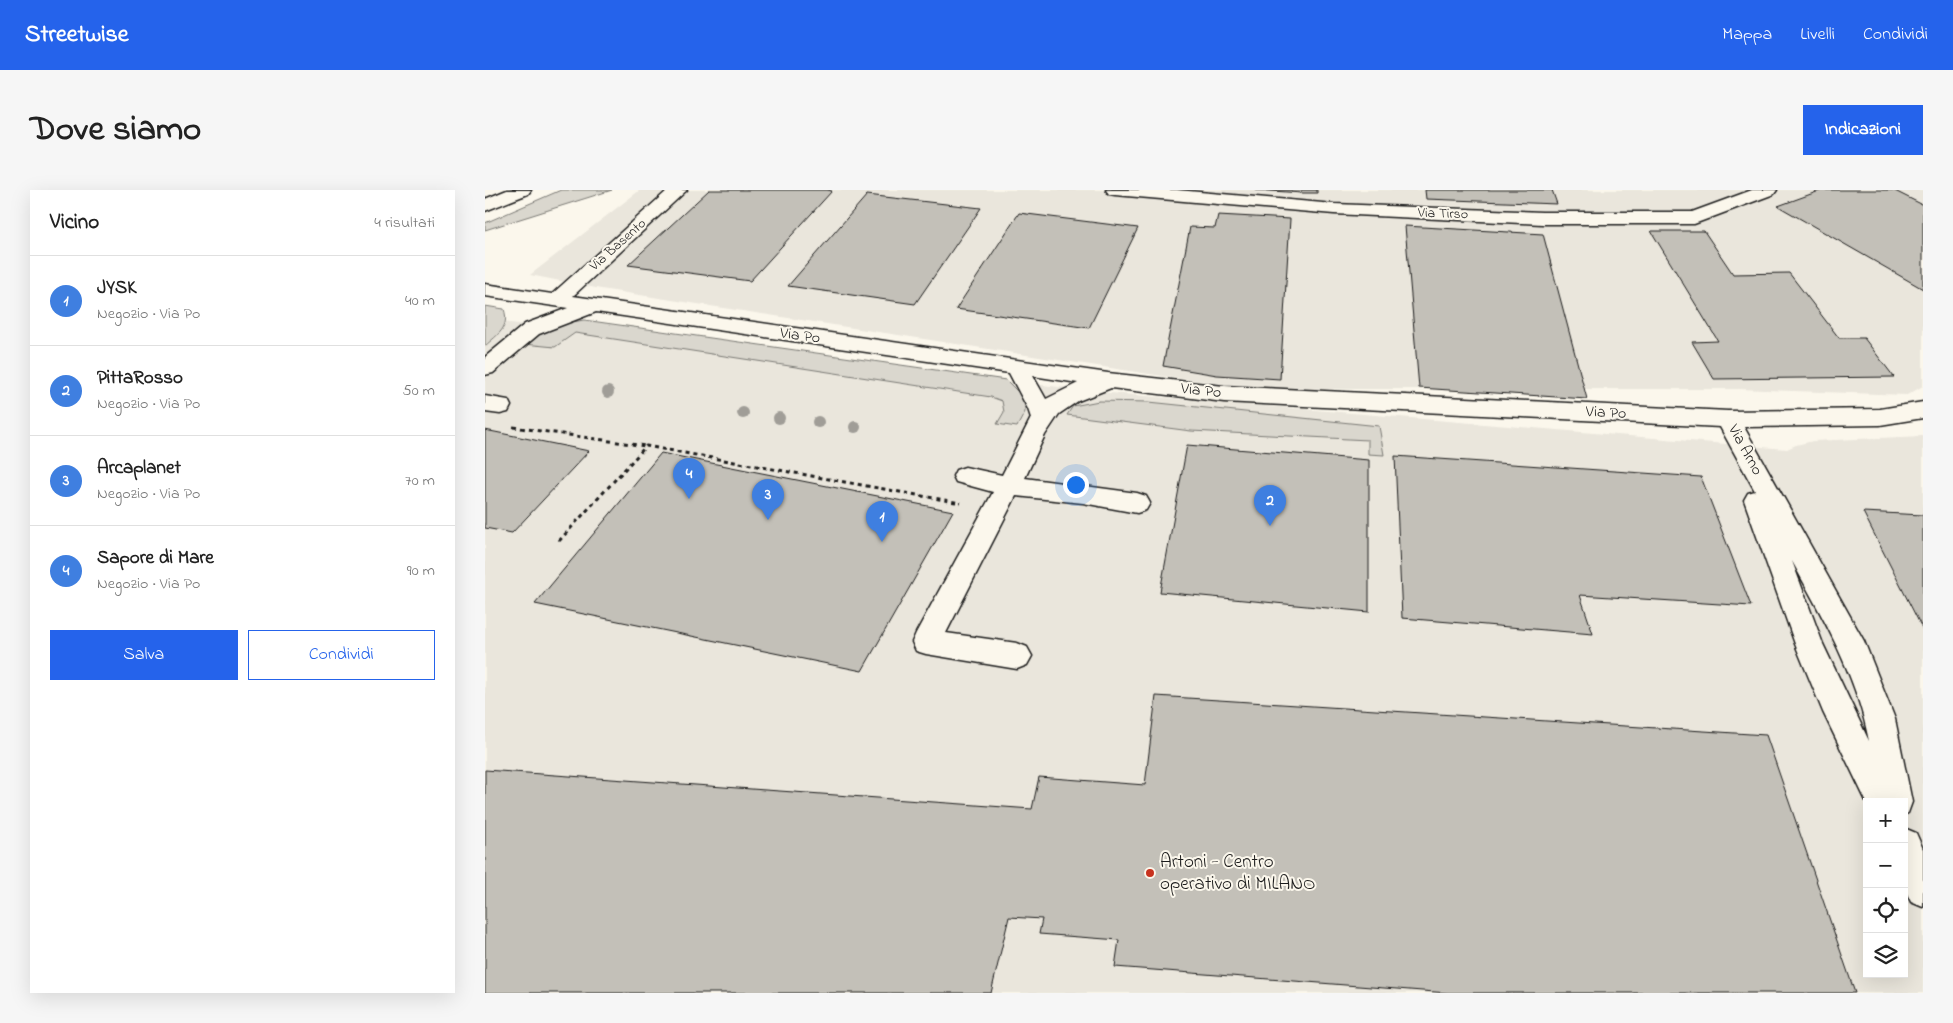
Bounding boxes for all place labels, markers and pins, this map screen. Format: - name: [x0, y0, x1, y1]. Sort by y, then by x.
- pin: 4: [673, 458, 705, 499]
- pin: 3: [752, 479, 784, 520]
- pin: 2: [1254, 485, 1286, 526]
- pin: 1: [866, 501, 898, 542]
- place label: Artoni - Centro operativo di MILANO: [1160, 849, 1316, 898]
- marker: Artoni - Centro operativo di MILANO: [1144, 867, 1156, 879]

